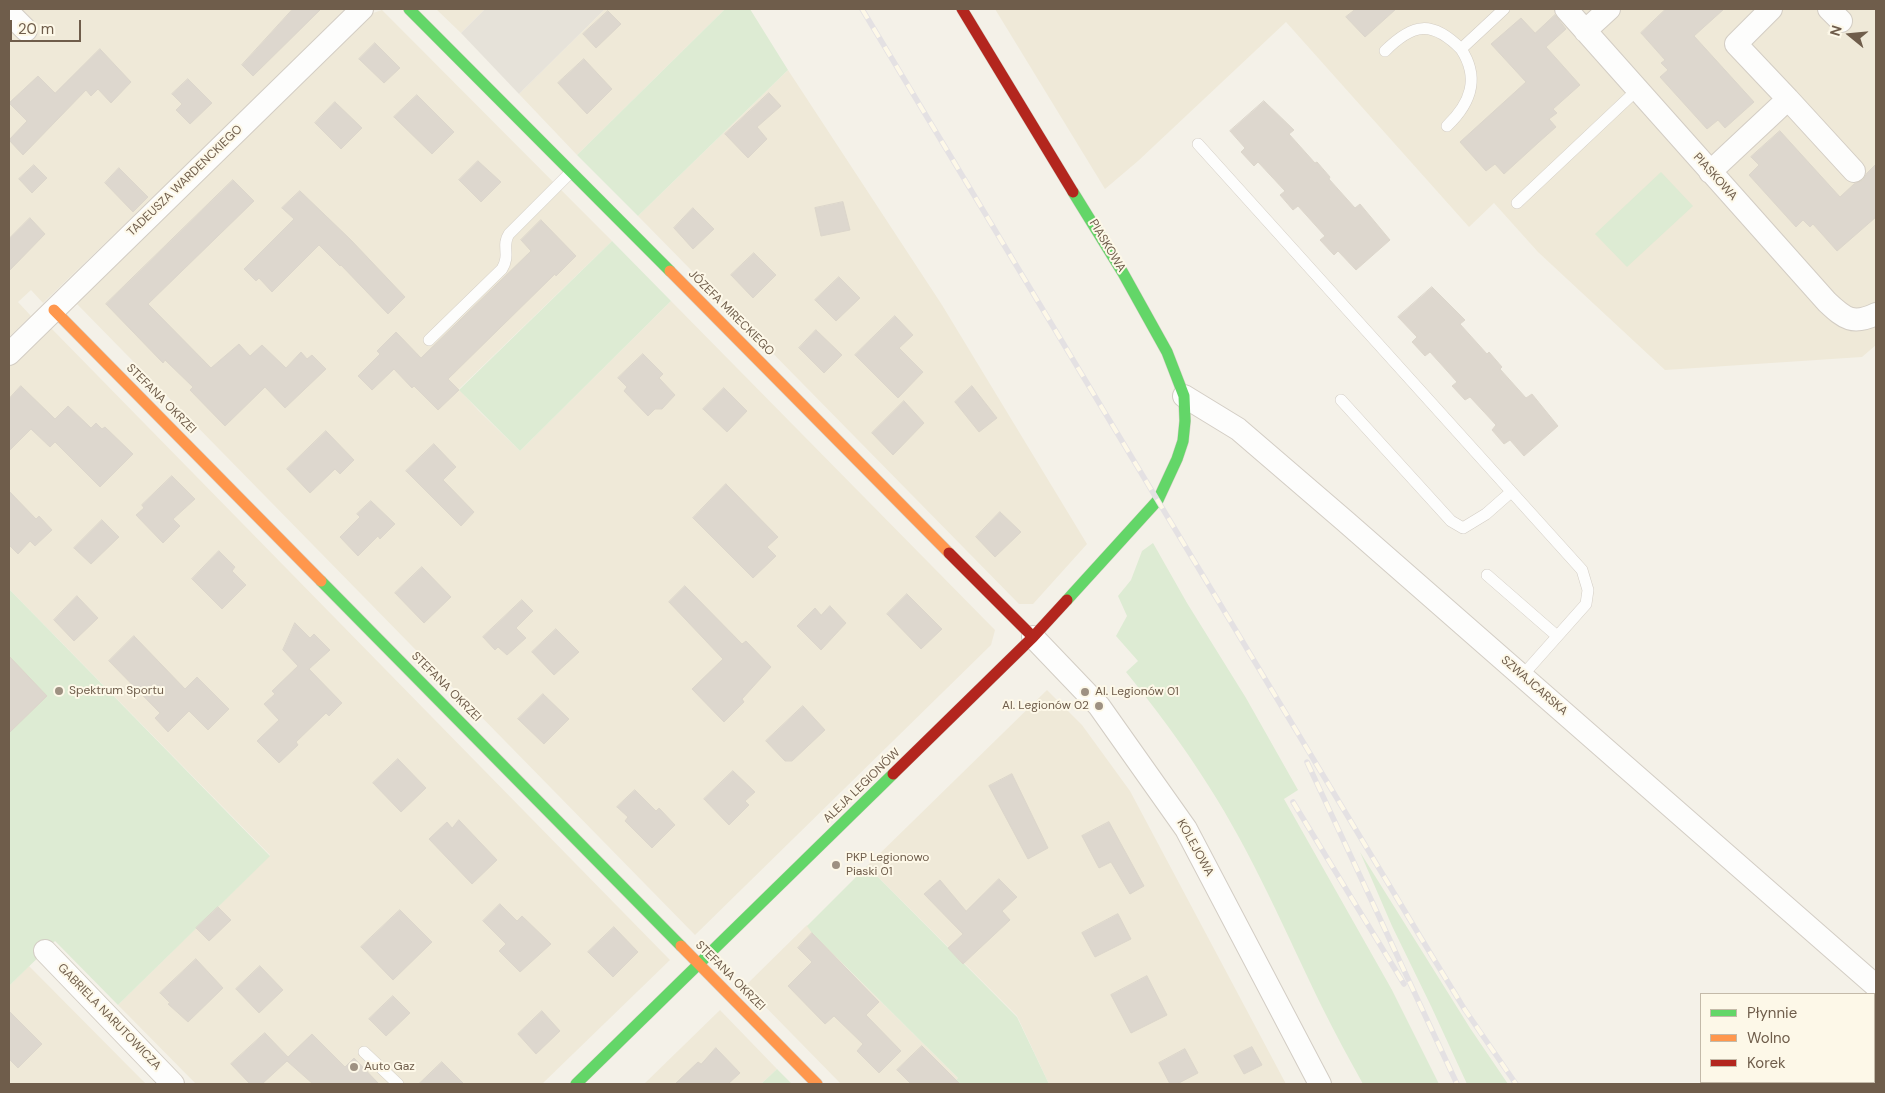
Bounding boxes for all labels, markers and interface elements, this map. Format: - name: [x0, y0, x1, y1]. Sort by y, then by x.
- scale bar: [12, 10, 84, 42]
- north arrow: [1825, 10, 1875, 60]
- text: 20 m: [18, 19, 54, 39]
- text: N: [1826, 23, 1846, 38]
- street label: TADEUSZA WARDENCKIEGO: [125, 122, 245, 240]
- street label: PIASKOWA: [1690, 150, 1740, 204]
- street label: PIASKOWA: [1086, 217, 1128, 275]
- street label: JÓZEFA MIRECKIEGO: [685, 267, 777, 359]
- street label: STEFANA OKRZEI: [123, 361, 199, 437]
- street label: STEFANA OKRZEI: [408, 649, 484, 725]
- street label: SZWAJCARSKA: [1498, 653, 1570, 719]
- place label: Spektrum Sportu: [69, 684, 164, 698]
- marker: Spektrum Sportu: [53, 685, 65, 697]
- place label: Al. Legionów 01: [1095, 685, 1179, 699]
- marker: Al. Legionów 01: [1079, 686, 1091, 698]
- place label: Al. Legionów 02: [1002, 699, 1089, 713]
- marker: Al. Legionów 02: [1093, 700, 1105, 712]
- street label: ALEJA LEGIONÓW: [821, 746, 903, 826]
- street label: KOLEJOWA: [1174, 817, 1216, 879]
- place label: PKP Legionowo Piaski 01: [846, 851, 929, 879]
- marker: PKP Legionowo Piaski 01: [830, 859, 842, 871]
- street label: STEFANA OKRZEI: [692, 938, 768, 1014]
- street label: GABRIELA NARUTOWICZA: [54, 961, 164, 1073]
- legend: [1700, 993, 1875, 1083]
- text: Płynnie: [1747, 1003, 1797, 1023]
- text: Wolno: [1747, 1028, 1791, 1048]
- text: Korek: [1747, 1053, 1786, 1073]
- place label: Auto Gaz: [364, 1060, 415, 1074]
- marker: Auto Gaz: [348, 1061, 360, 1073]

